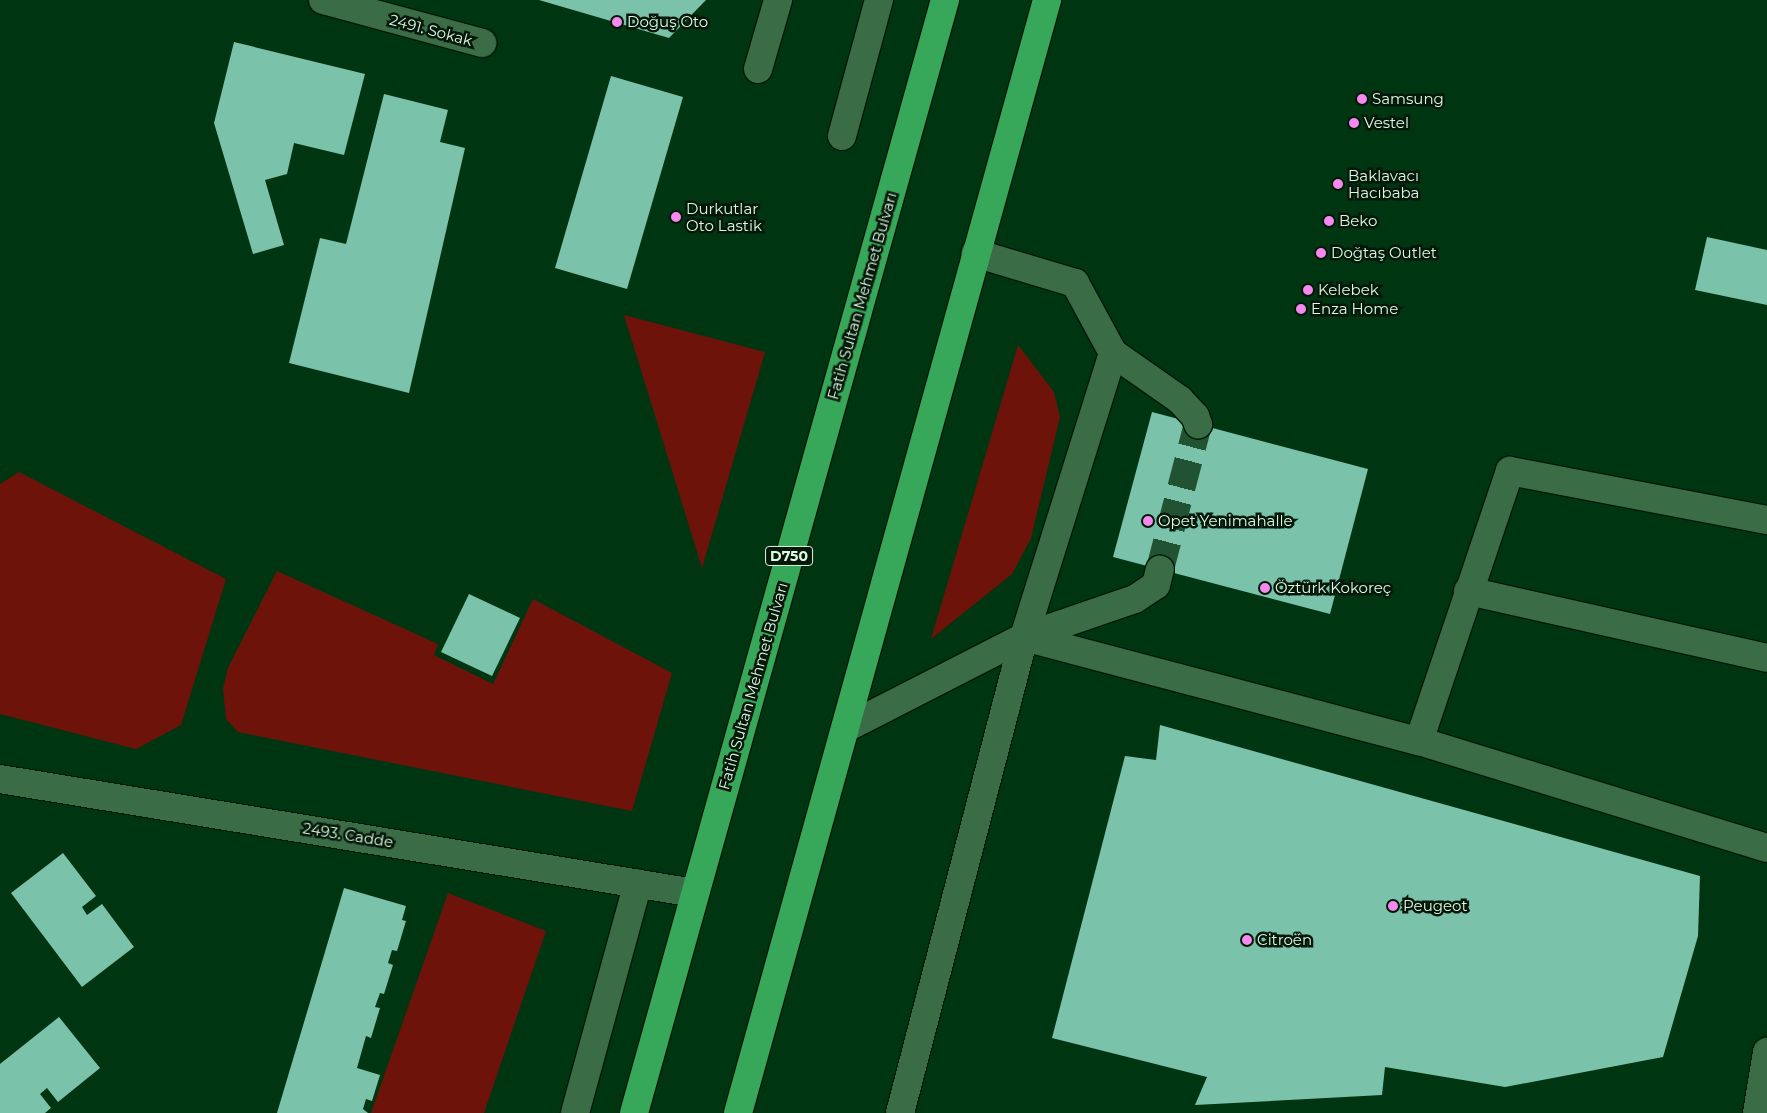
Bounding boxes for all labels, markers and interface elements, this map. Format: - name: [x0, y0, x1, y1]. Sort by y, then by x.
- street label: 2491. Sokak: [388, 10, 474, 50]
- place label: Doğuş Oto: [627, 13, 708, 31]
- marker: Doğuş Oto: [611, 16, 623, 28]
- place label: Samsung: [1372, 90, 1444, 108]
- marker: Samsung: [1356, 93, 1368, 105]
- place label: Vestel: [1364, 114, 1409, 132]
- marker: Vestel: [1348, 117, 1360, 129]
- place label: Baklavacı Hacıbaba: [1348, 166, 1419, 201]
- marker: Baklavacı Hacıbaba: [1332, 178, 1344, 190]
- street label: Fatih Sultan Mehmet Bulvarı: [824, 190, 900, 402]
- place label: Durkutlar Oto Lastik: [686, 199, 762, 234]
- marker: Durkutlar Oto Lastik: [670, 211, 682, 223]
- place label: Beko: [1339, 212, 1377, 230]
- marker: Beko: [1323, 215, 1335, 227]
- place label: Doğtaş Outlet: [1331, 244, 1437, 262]
- marker: Doğtaş Outlet: [1315, 247, 1327, 259]
- place label: Kelebek: [1318, 281, 1379, 299]
- marker: Kelebek: [1302, 284, 1314, 296]
- place label: Enza Home: [1311, 300, 1398, 318]
- marker: Enza Home: [1295, 303, 1307, 315]
- place label: Opet Yenimahalle: [1158, 512, 1293, 530]
- marker: Opet Yenimahalle: [1142, 515, 1154, 527]
- road number: D750: [764, 544, 814, 568]
- place label: Öztürk Kokoreç: [1275, 579, 1391, 597]
- street label: Fatih Sultan Mehmet Bulvarı: [715, 580, 791, 792]
- marker: Öztürk Kokoreç: [1259, 582, 1271, 594]
- street label: 2493. Cadde: [302, 819, 394, 851]
- place label: Peugeot: [1403, 897, 1468, 915]
- marker: Peugeot: [1387, 900, 1399, 912]
- place label: Citroën: [1257, 931, 1312, 949]
- marker: Citroën: [1241, 934, 1253, 946]

